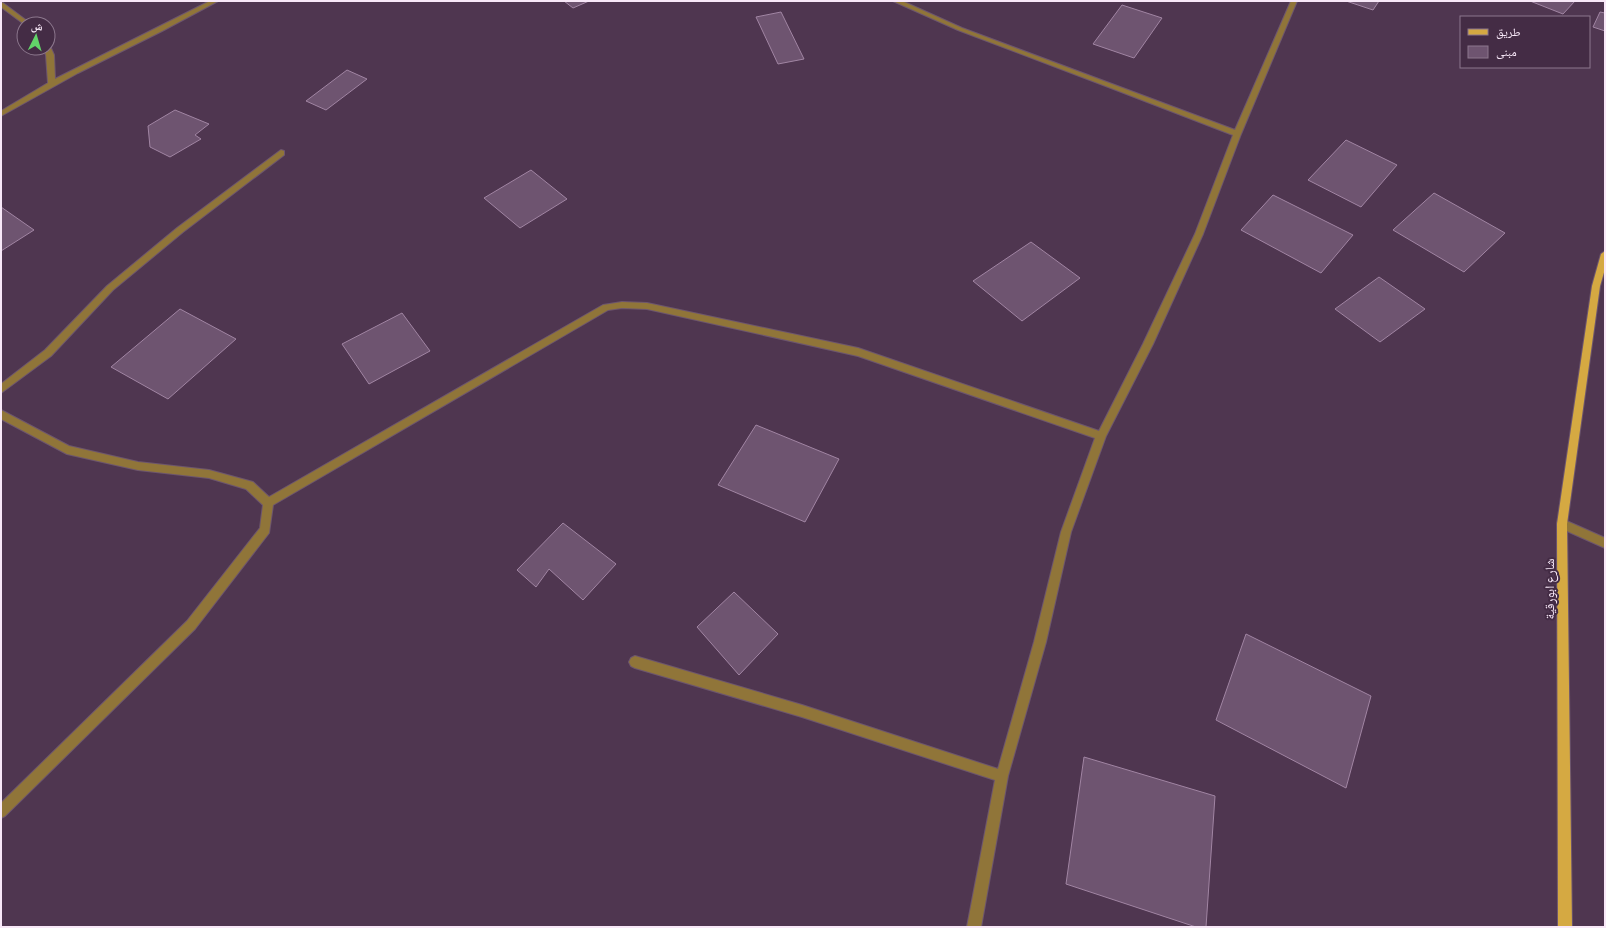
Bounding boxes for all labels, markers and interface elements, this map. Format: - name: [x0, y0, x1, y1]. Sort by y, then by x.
- north arrow: [16, 16, 56, 56]
- legend: [1460, 16, 1590, 68]
- text: ش: [30, 18, 44, 35]
- text: طريق: [1496, 23, 1521, 40]
- text: مبنى: [1496, 43, 1517, 60]
- street label: شارع ابورقية: [1540, 558, 1559, 620]

